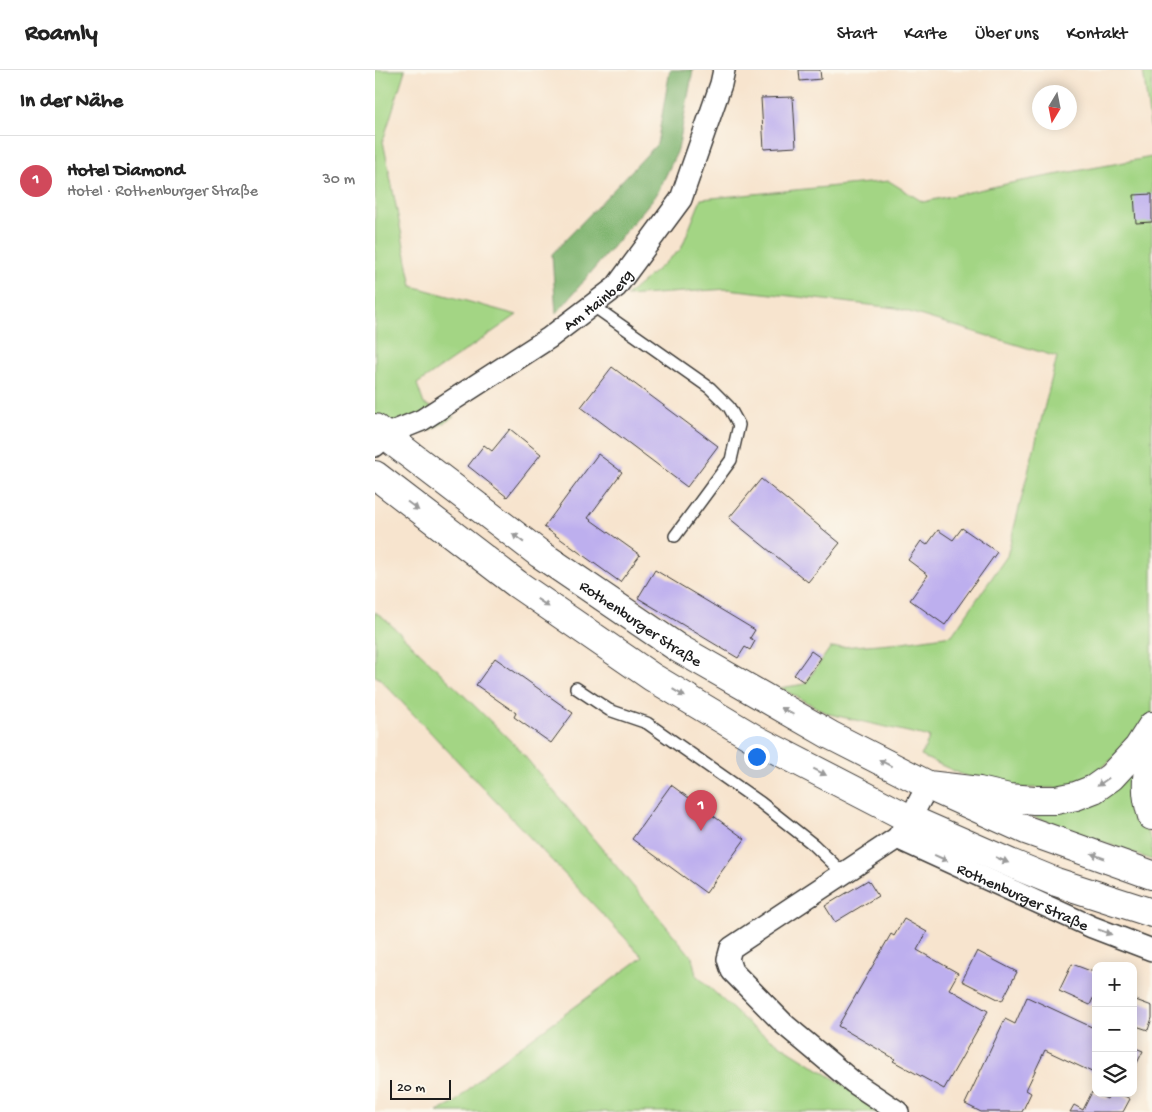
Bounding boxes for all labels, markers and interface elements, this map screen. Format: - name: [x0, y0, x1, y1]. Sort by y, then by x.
- text: Roamly: [25, 20, 98, 49]
- text: Start: [837, 24, 876, 45]
- text: Karte: [904, 24, 947, 45]
- text: Über uns: [975, 24, 1038, 45]
- text: Kontakt: [1066, 24, 1127, 45]
- north arrow: [1032, 85, 1077, 130]
- text: In der Nähe: [20, 90, 123, 115]
- text: Hotel Diamond: [67, 160, 185, 183]
- text: 1: [33, 171, 39, 190]
- text: 30 m: [322, 171, 355, 190]
- text: Hotel · Rothenburger Straße: [67, 183, 258, 202]
- street label: Am Hainberg: [561, 267, 639, 337]
- one-way arrow: [406, 500, 419, 511]
- one-way arrow: [511, 533, 525, 543]
- street label: Rothenburger Straße: [575, 578, 705, 673]
- one-way arrow: [537, 598, 550, 608]
- one-way arrow: [672, 689, 685, 698]
- one-way arrow: [780, 707, 795, 715]
- your location: [744, 744, 770, 770]
- one-way arrow: [877, 759, 892, 767]
- one-way arrow: [813, 768, 827, 776]
- one-way arrow: [1097, 777, 1110, 787]
- pin: 1: [685, 790, 717, 831]
- one-way arrow: [1090, 852, 1105, 860]
- one-way arrow: [934, 854, 948, 862]
- one-way arrow: [995, 856, 1009, 864]
- street label: Rothenburger Straße: [953, 861, 1092, 937]
- one-way arrow: [1098, 928, 1113, 936]
- map controls: [1092, 962, 1137, 1097]
- button: +: [1092, 962, 1137, 1007]
- button: −: [1092, 1007, 1137, 1052]
- button: layers: [1092, 1052, 1137, 1097]
- scale bar: [390, 1077, 451, 1100]
- text: 20 m: [397, 1080, 425, 1097]

